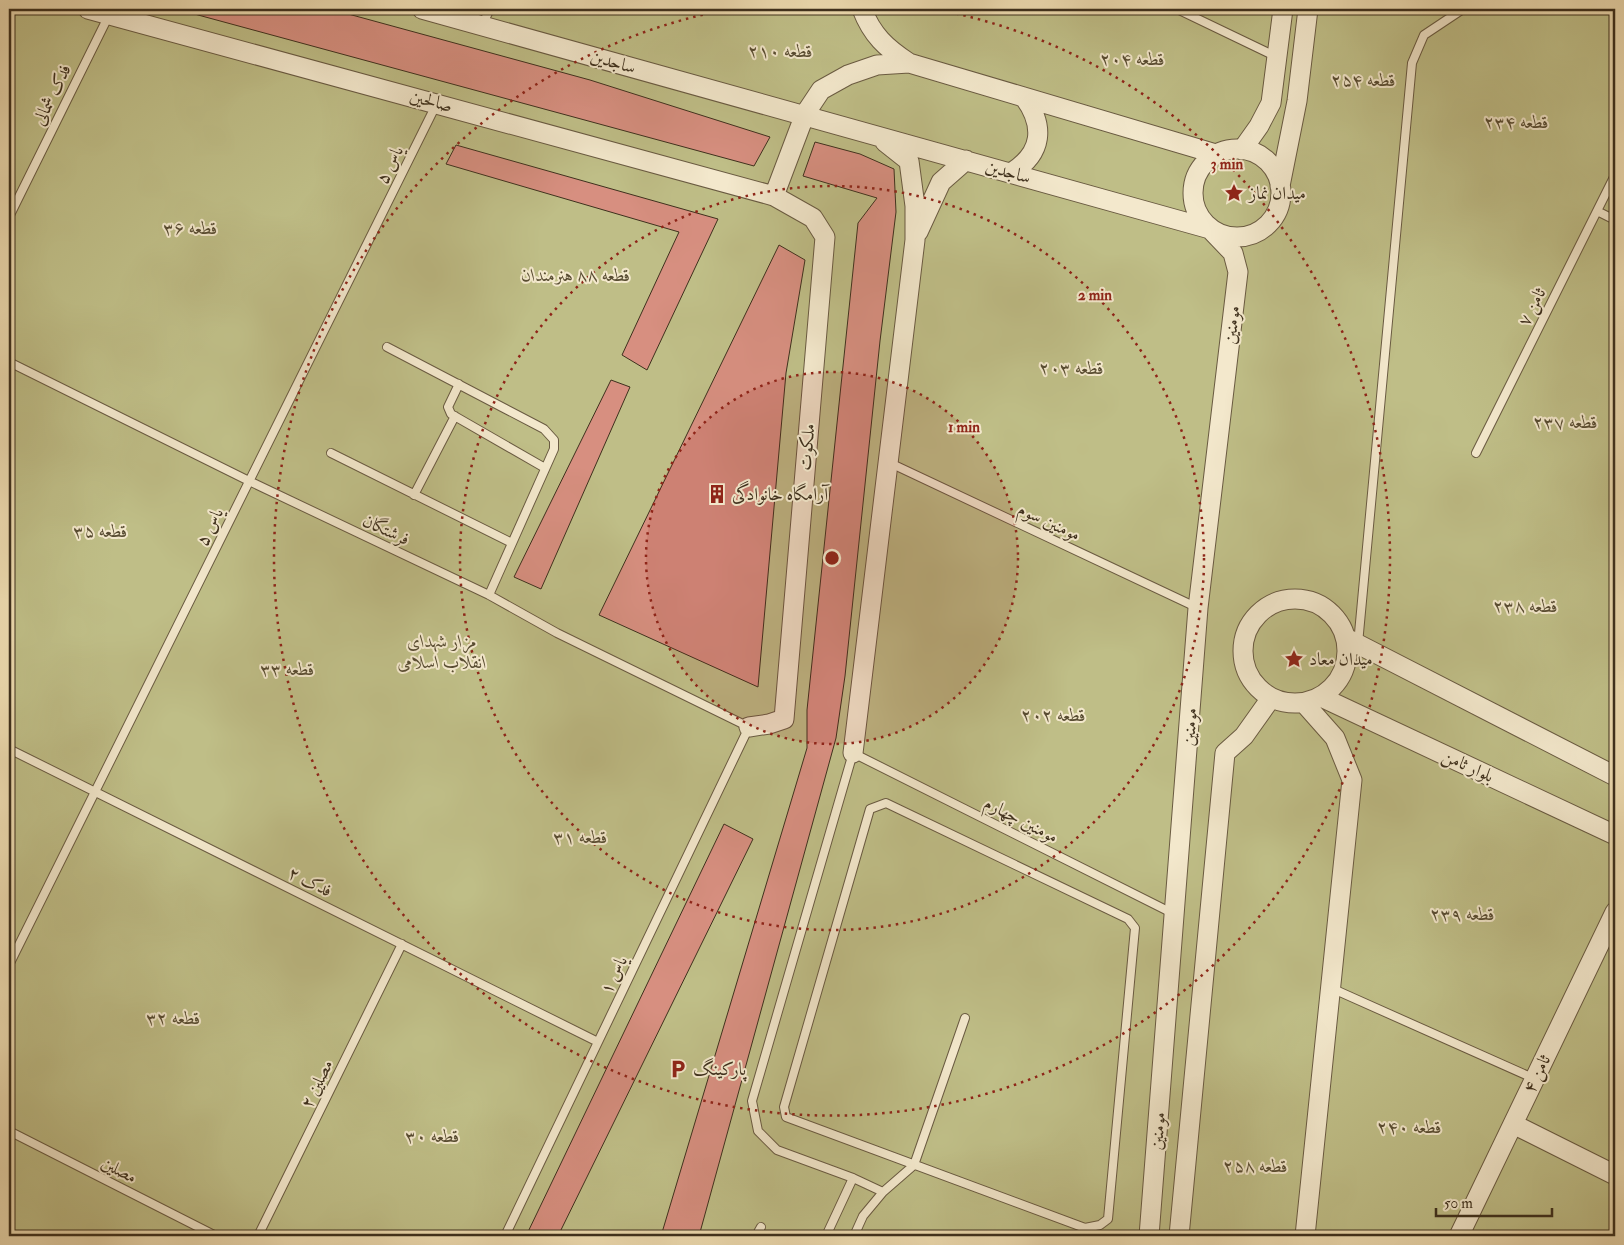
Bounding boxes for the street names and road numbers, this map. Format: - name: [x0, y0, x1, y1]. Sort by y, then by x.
- street label: ساجدین: [587, 45, 639, 79]
- street label: فدک شمالی: [27, 61, 77, 129]
- street label: صالحین: [407, 84, 455, 118]
- street label: یاس ۵: [371, 141, 410, 188]
- street label: ساجدین: [982, 155, 1034, 189]
- street label: ثامن ۷: [1513, 283, 1552, 330]
- street label: مومنین: [1218, 305, 1246, 345]
- street label: ملکوت: [793, 422, 821, 472]
- street label: مومنین سوم: [1012, 497, 1084, 550]
- street label: یاس ۵: [191, 503, 230, 550]
- street label: فرشتگان: [359, 508, 414, 551]
- street label: مومنین: [1177, 707, 1203, 747]
- street label: بلوار ثامن: [1439, 744, 1497, 788]
- street label: مومنین چهارم: [978, 792, 1062, 852]
- street label: فدک ۲: [284, 862, 336, 902]
- street label: یاس ۱: [595, 951, 634, 998]
- street label: ثامن ۴: [1518, 1050, 1556, 1097]
- street label: مصلین ۲: [295, 1056, 339, 1112]
- street label: مومنین: [1145, 1111, 1171, 1151]
- street label: مصلین: [97, 1151, 141, 1189]

